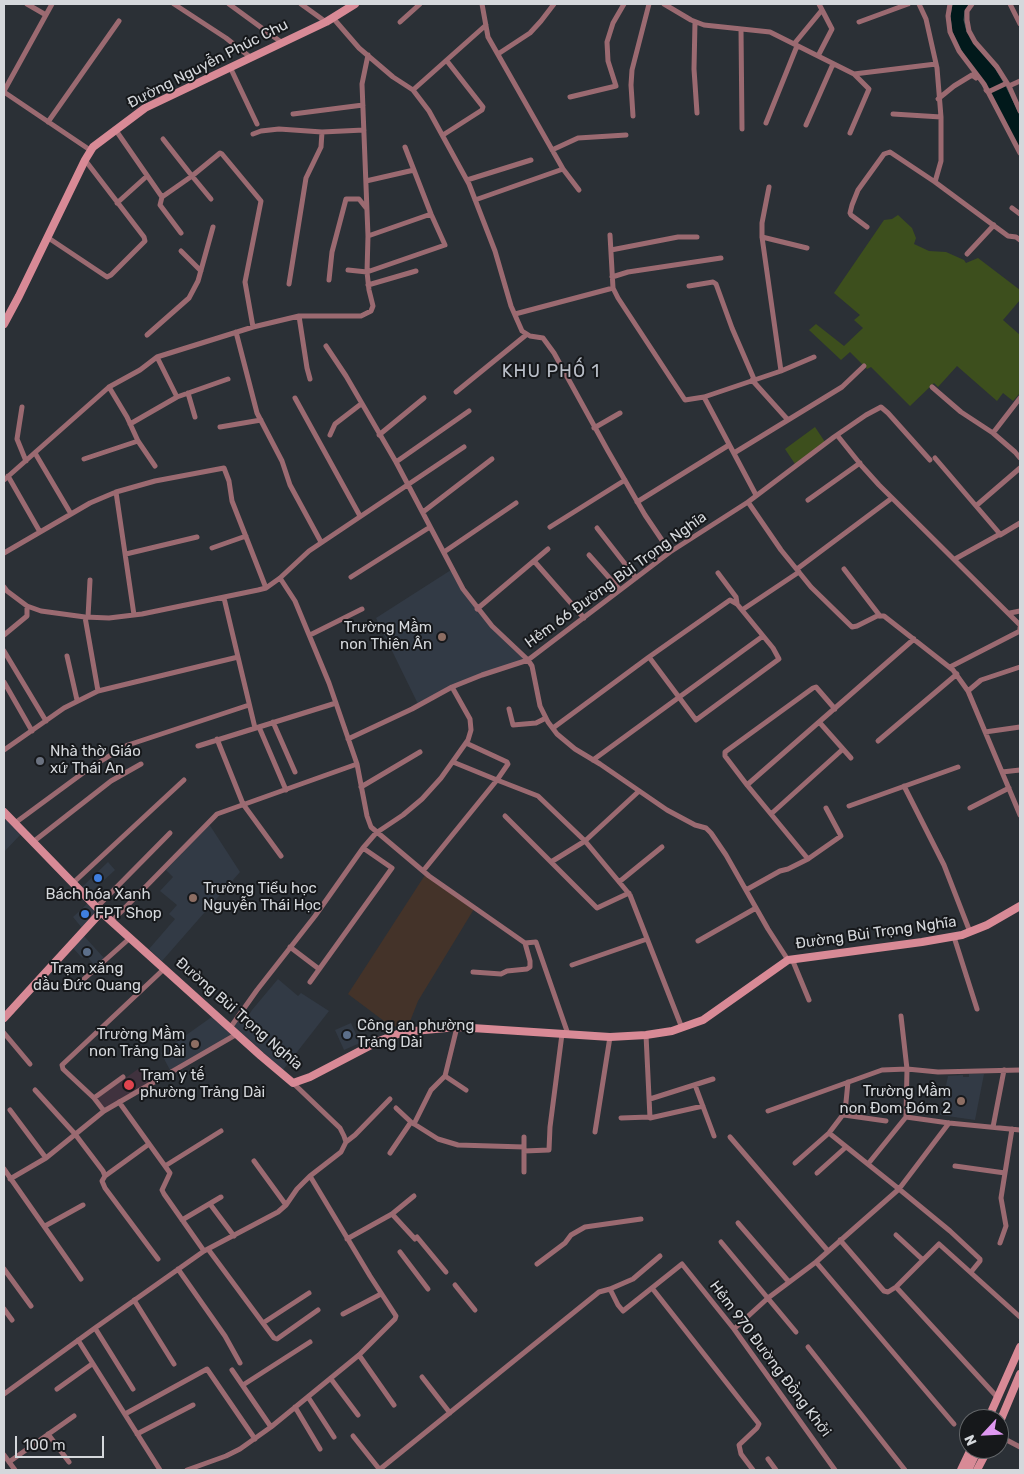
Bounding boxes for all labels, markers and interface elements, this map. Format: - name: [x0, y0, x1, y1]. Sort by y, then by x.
- street label: Đường Nguyễn Phúc Chu: [125, 16, 291, 112]
- district label: KHU PHỐ 1: [501, 361, 601, 383]
- street label: Hẻm 66 Đường Bùi Trọng Nghĩa: [522, 508, 710, 652]
- place label: Trường Mầm non Thiên Ân: [340, 619, 432, 654]
- marker: Trường Mầm non Thiên Ân: [436, 631, 448, 643]
- place label: Nhà thờ Giáo xứ Thái An: [50, 743, 141, 778]
- marker: Nhà thờ Giáo xứ Thái An: [34, 755, 46, 767]
- marker: Bách hóa Xanh: [92, 872, 104, 884]
- place label: Trường Tiểu học Nguyễn Thái Học: [203, 880, 321, 915]
- place label: Bách hóa Xanh: [45, 886, 151, 904]
- marker: Trường Tiểu học Nguyễn Thái Học: [187, 892, 199, 904]
- place label: FPT Shop: [95, 905, 162, 923]
- marker: FPT Shop: [79, 908, 91, 920]
- street label: Đường Bùi Trọng Nghĩa: [794, 913, 958, 953]
- marker: Trạm xăng dầu Đức Quang: [81, 946, 93, 958]
- street label: Đường Bùi Trọng Nghĩa: [172, 954, 306, 1074]
- place label: Trạm xăng dầu Đức Quang: [33, 960, 141, 995]
- place label: Công an phường Trảng Dài: [357, 1017, 474, 1052]
- place label: Trường Mầm non Trảng Dài: [89, 1026, 185, 1061]
- marker: Công an phường Trảng Dài: [341, 1029, 353, 1041]
- marker: Trường Mầm non Trảng Dài: [189, 1038, 201, 1050]
- place label: Trạm y tế phường Trảng Dài: [140, 1067, 265, 1102]
- marker: Trạm y tế phường Trảng Dài: [122, 1078, 136, 1092]
- place label: Trường Mầm non Đom Đóm 2: [840, 1083, 951, 1118]
- marker: Trường Mầm non Đom Đóm 2: [955, 1095, 967, 1107]
- street label: Hẻm 970 Đường Đồng Khởi: [706, 1278, 834, 1440]
- north arrow: [959, 1409, 1009, 1459]
- scale bar: [18, 1426, 106, 1458]
- text: N: [961, 1432, 981, 1448]
- text: 100 m: [23, 1436, 65, 1454]

